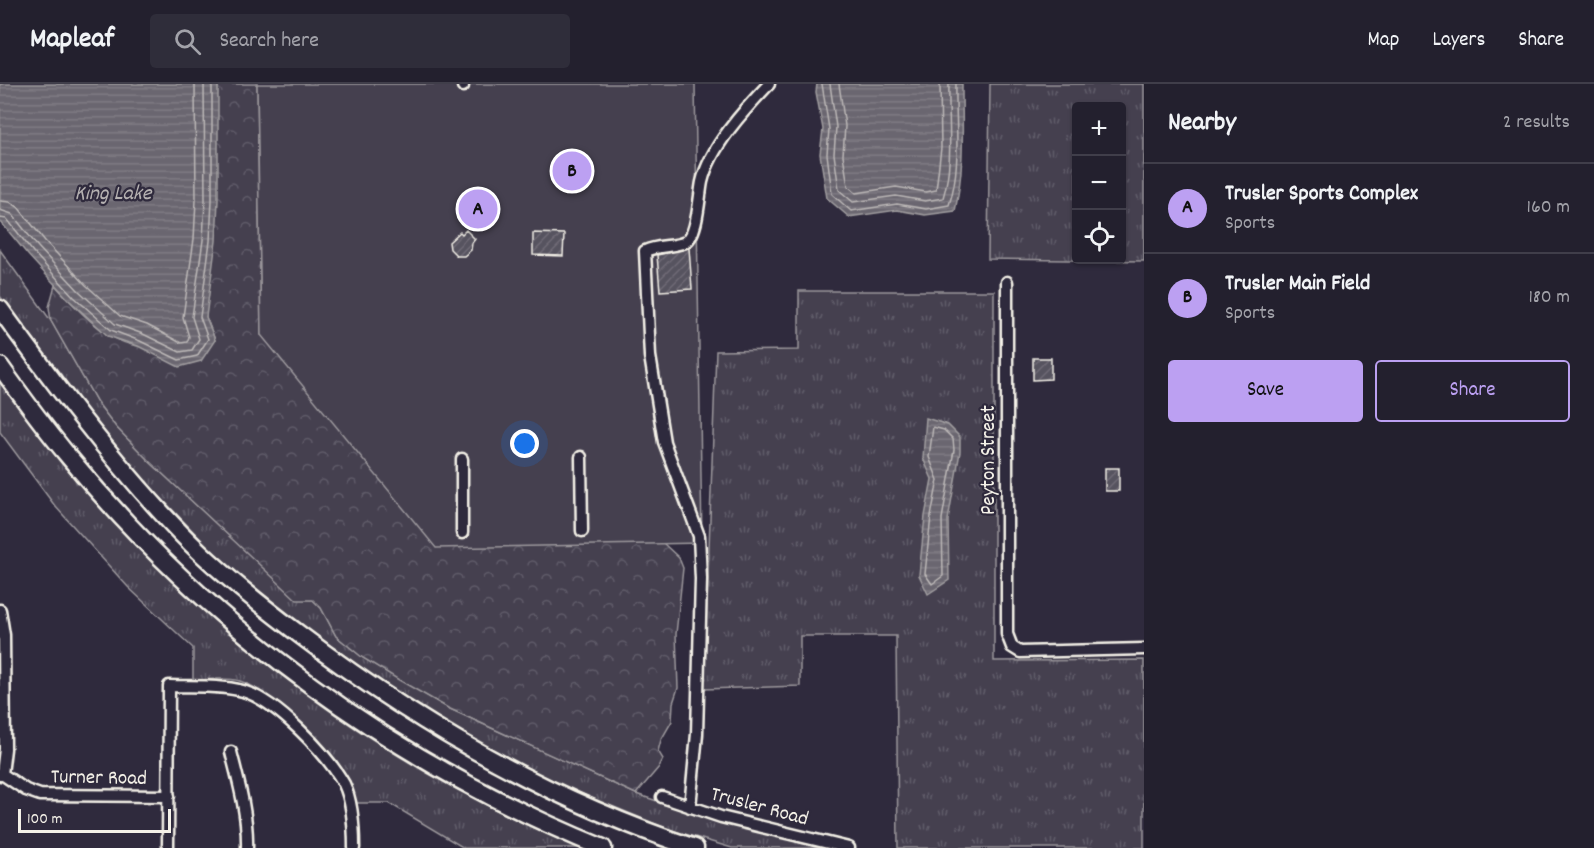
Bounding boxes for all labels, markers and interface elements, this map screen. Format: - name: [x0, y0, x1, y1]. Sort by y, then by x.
- search box: [150, 14, 570, 68]
- text: Mapleaf: [30, 21, 114, 61]
- icon: search: [171, 25, 204, 58]
- text: Search here: [219, 26, 319, 57]
- text: Map: [1368, 26, 1399, 56]
- text: Layers: [1432, 26, 1485, 56]
- text: Share: [1518, 26, 1564, 56]
- map controls: [1072, 102, 1126, 264]
- button: +: [1072, 102, 1126, 156]
- text: Nearby: [1168, 105, 1236, 142]
- text: 2 results: [1503, 109, 1570, 137]
- pin: B: [552, 148, 592, 194]
- button: −: [1072, 156, 1126, 210]
- water label: King Lake: [74, 179, 153, 210]
- text: Trusler Sports Complex: [1225, 179, 1418, 210]
- pin: A: [458, 186, 498, 232]
- text: A: [1182, 194, 1193, 222]
- text: 160 m: [1527, 194, 1570, 222]
- button: locate: [1072, 210, 1126, 264]
- text: Sports: [1225, 210, 1275, 238]
- text: Trusler Main Field: [1225, 269, 1370, 300]
- text: B: [1183, 284, 1192, 312]
- text: 180 m: [1528, 284, 1570, 312]
- text: Sports: [1225, 300, 1275, 328]
- button: Save: [1168, 360, 1363, 422]
- button: Share: [1375, 360, 1570, 422]
- street label: Peyton Street: [975, 405, 1005, 515]
- your location: [510, 429, 539, 458]
- street label: Turner Road: [51, 763, 147, 795]
- street label: Trusler Road: [707, 780, 812, 835]
- scale bar: [18, 806, 171, 834]
- text: 100 m: [27, 808, 63, 831]

